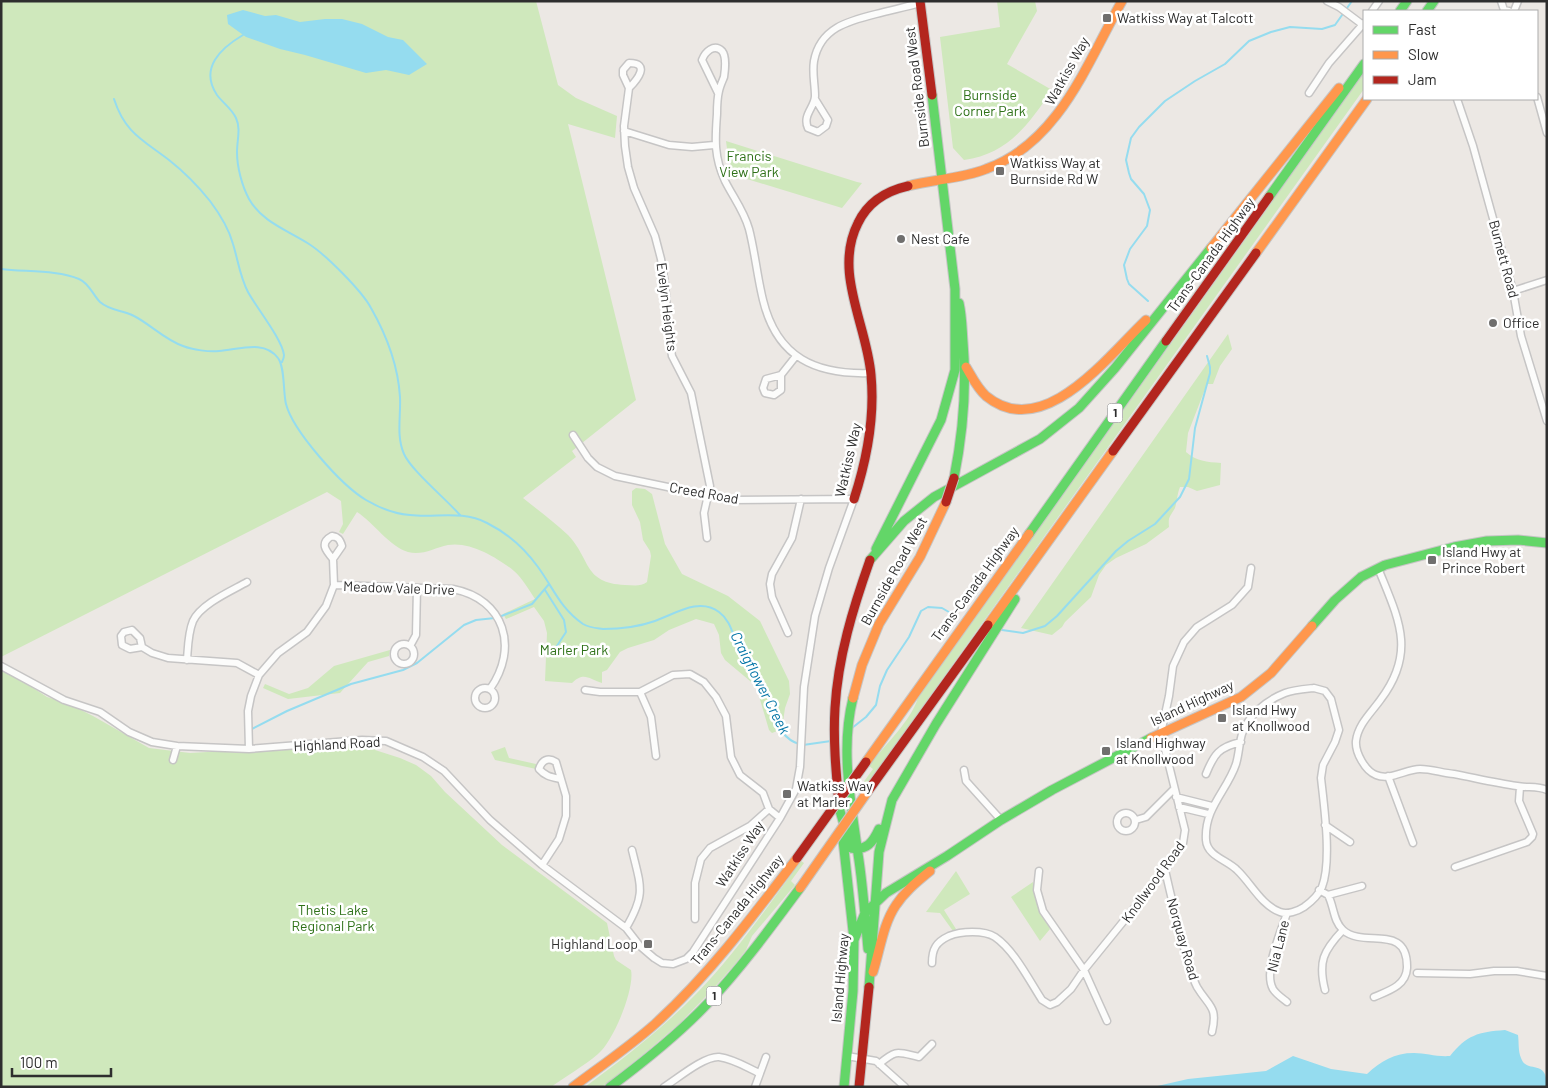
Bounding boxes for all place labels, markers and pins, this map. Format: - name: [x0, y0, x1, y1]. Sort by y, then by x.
- place label: Watkiss Way at Talcott: [1117, 9, 1254, 26]
- marker: Watkiss Way at Talcott: [1101, 12, 1113, 24]
- place label: Watkiss Way at Burnside Rd W: [1010, 154, 1101, 187]
- marker: Watkiss Way at Burnside Rd W: [994, 165, 1006, 177]
- place label: Nest Cafe: [911, 230, 970, 247]
- marker: Nest Cafe: [895, 233, 907, 245]
- place label: Office: [1503, 314, 1540, 331]
- marker: Office: [1487, 317, 1499, 329]
- place label: Island Hwy at Prince Robert: [1442, 543, 1525, 576]
- marker: Island Hwy at Prince Robert: [1426, 554, 1438, 566]
- place label: Island Hwy at Knollwood: [1232, 701, 1310, 734]
- marker: Island Hwy at Knollwood: [1216, 712, 1228, 724]
- place label: Island Highway at Knollwood: [1116, 734, 1206, 767]
- marker: Island Highway at Knollwood: [1100, 745, 1112, 757]
- place label: Watkiss Way at Marler: [797, 777, 873, 810]
- marker: Watkiss Way at Marler: [781, 788, 793, 800]
- place label: Highland Loop: [551, 935, 638, 952]
- marker: Highland Loop: [642, 938, 654, 950]

